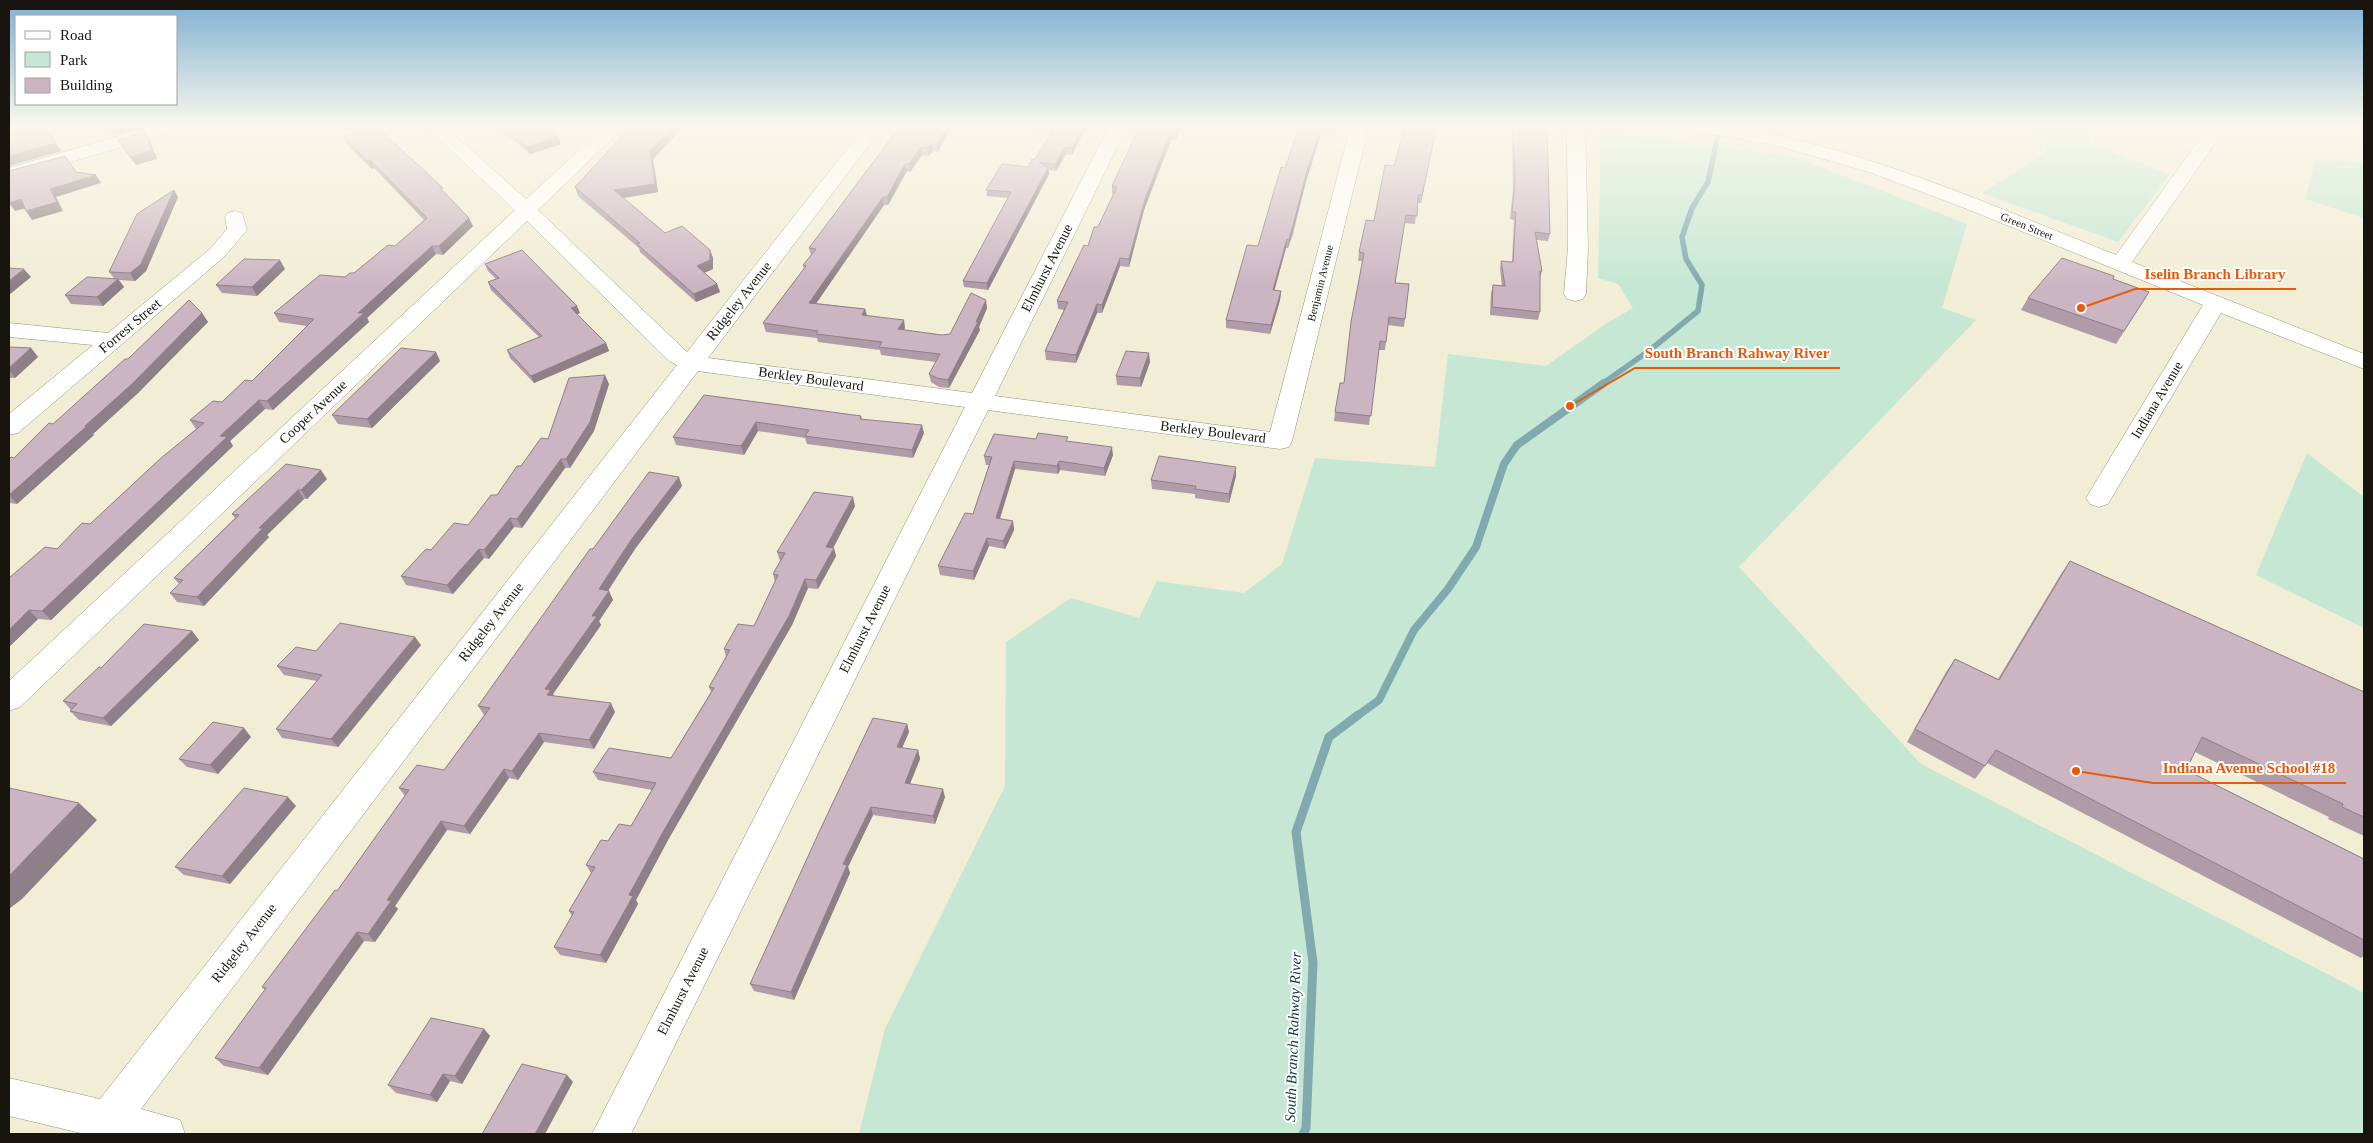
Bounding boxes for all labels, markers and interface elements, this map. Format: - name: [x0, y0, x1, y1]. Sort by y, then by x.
- legend: [15, 15, 178, 105]
- text: Road: [60, 27, 92, 43]
- text: Park: [60, 52, 88, 68]
- text: Building: [60, 77, 113, 93]
- street label: Green Street: [1999, 210, 2055, 242]
- street label: Elmhurst Avenue: [1018, 222, 1076, 314]
- street label: Benjamin Avenue: [1305, 243, 1335, 322]
- street label: Ridgeley Avenue: [704, 259, 774, 343]
- callout: Iselin Branch Library: [2135, 259, 2296, 289]
- text: Iselin Branch Library: [2145, 266, 2286, 282]
- street label: Forrest Street: [96, 296, 164, 356]
- callout: South Branch Rahway River: [1635, 338, 1840, 368]
- text: South Branch Rahway River: [1645, 345, 1830, 361]
- street label: Indiana Avenue: [2128, 359, 2186, 441]
- street label: Berkley Boulevard: [757, 364, 865, 394]
- street label: Cooper Avenue: [276, 377, 350, 447]
- street label: Berkley Boulevard: [1159, 418, 1267, 446]
- street label: Ridgeley Avenue: [456, 580, 526, 664]
- street label: Elmhurst Avenue: [836, 583, 894, 675]
- callout: Indiana Avenue School #18: [2153, 753, 2346, 783]
- text: Indiana Avenue School #18: [2163, 760, 2335, 776]
- street label: Ridgeley Avenue: [209, 901, 279, 985]
- street label: Elmhurst Avenue: [654, 945, 712, 1037]
- water label: South Branch Rahway River: [1282, 951, 1304, 1122]

